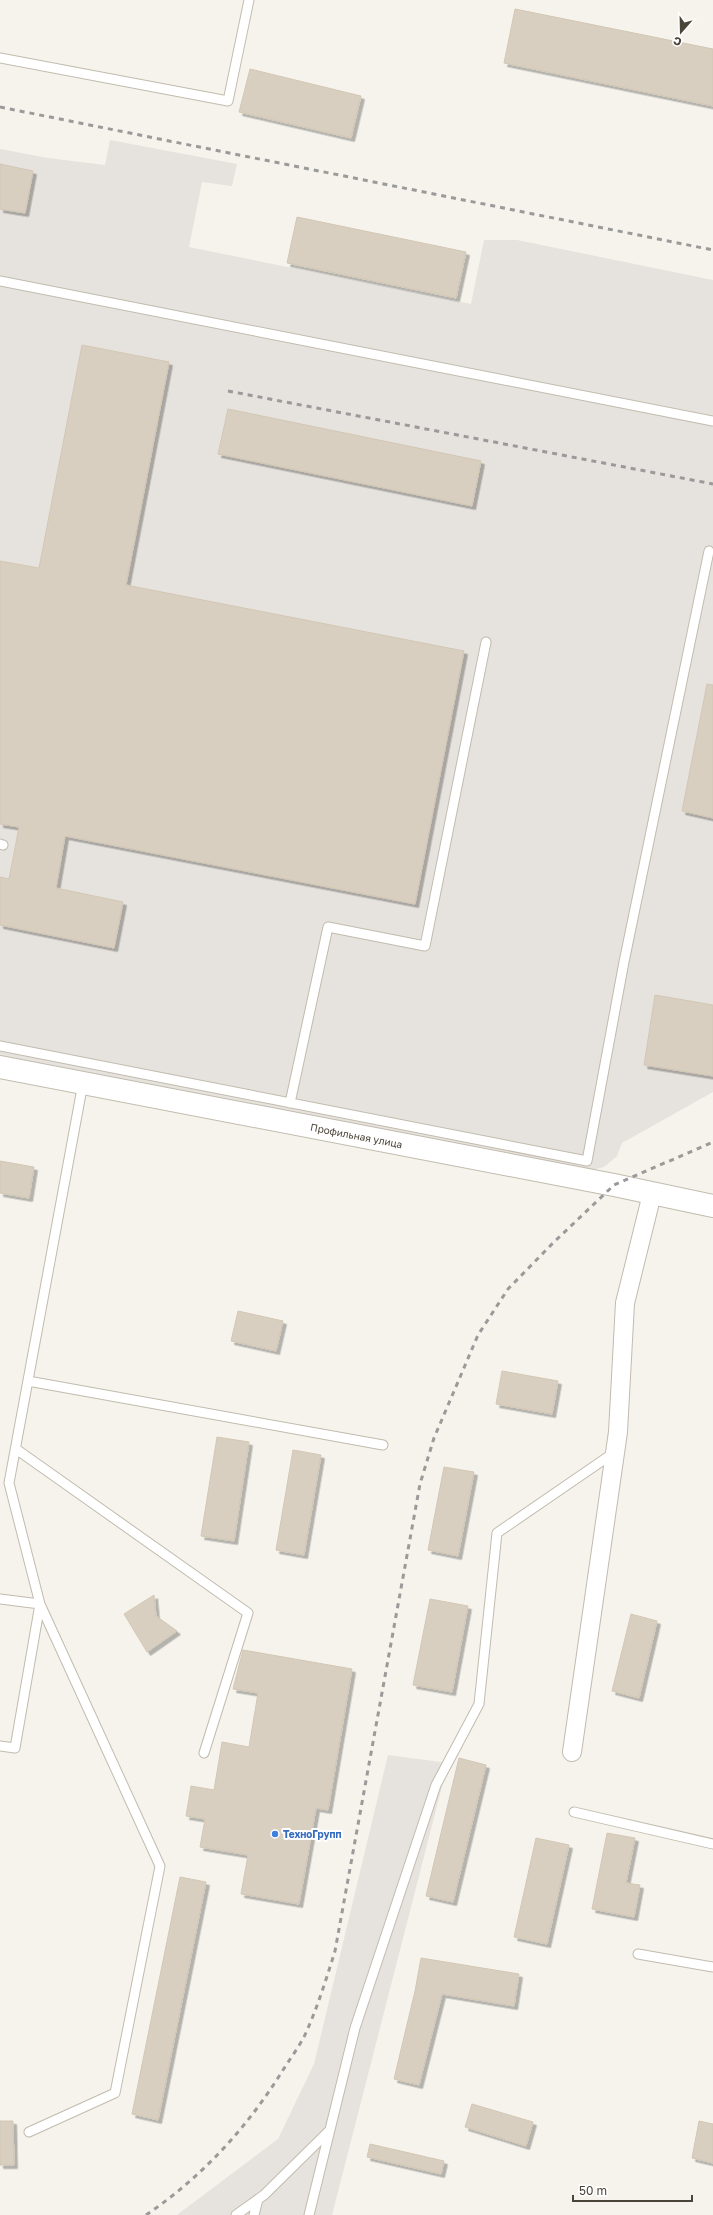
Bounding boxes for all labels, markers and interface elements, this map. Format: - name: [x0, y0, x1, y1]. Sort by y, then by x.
- north arrow: [661, 12, 701, 52]
- text: С: [671, 34, 683, 49]
- street label: Профильная улица: [309, 1121, 404, 1150]
- place label: ТехноГрупп: [283, 1828, 341, 1840]
- marker: ТехноГрупп: [270, 1829, 280, 1839]
- scale bar: [573, 2177, 692, 2203]
- text: 50 m: [579, 2183, 607, 2198]

